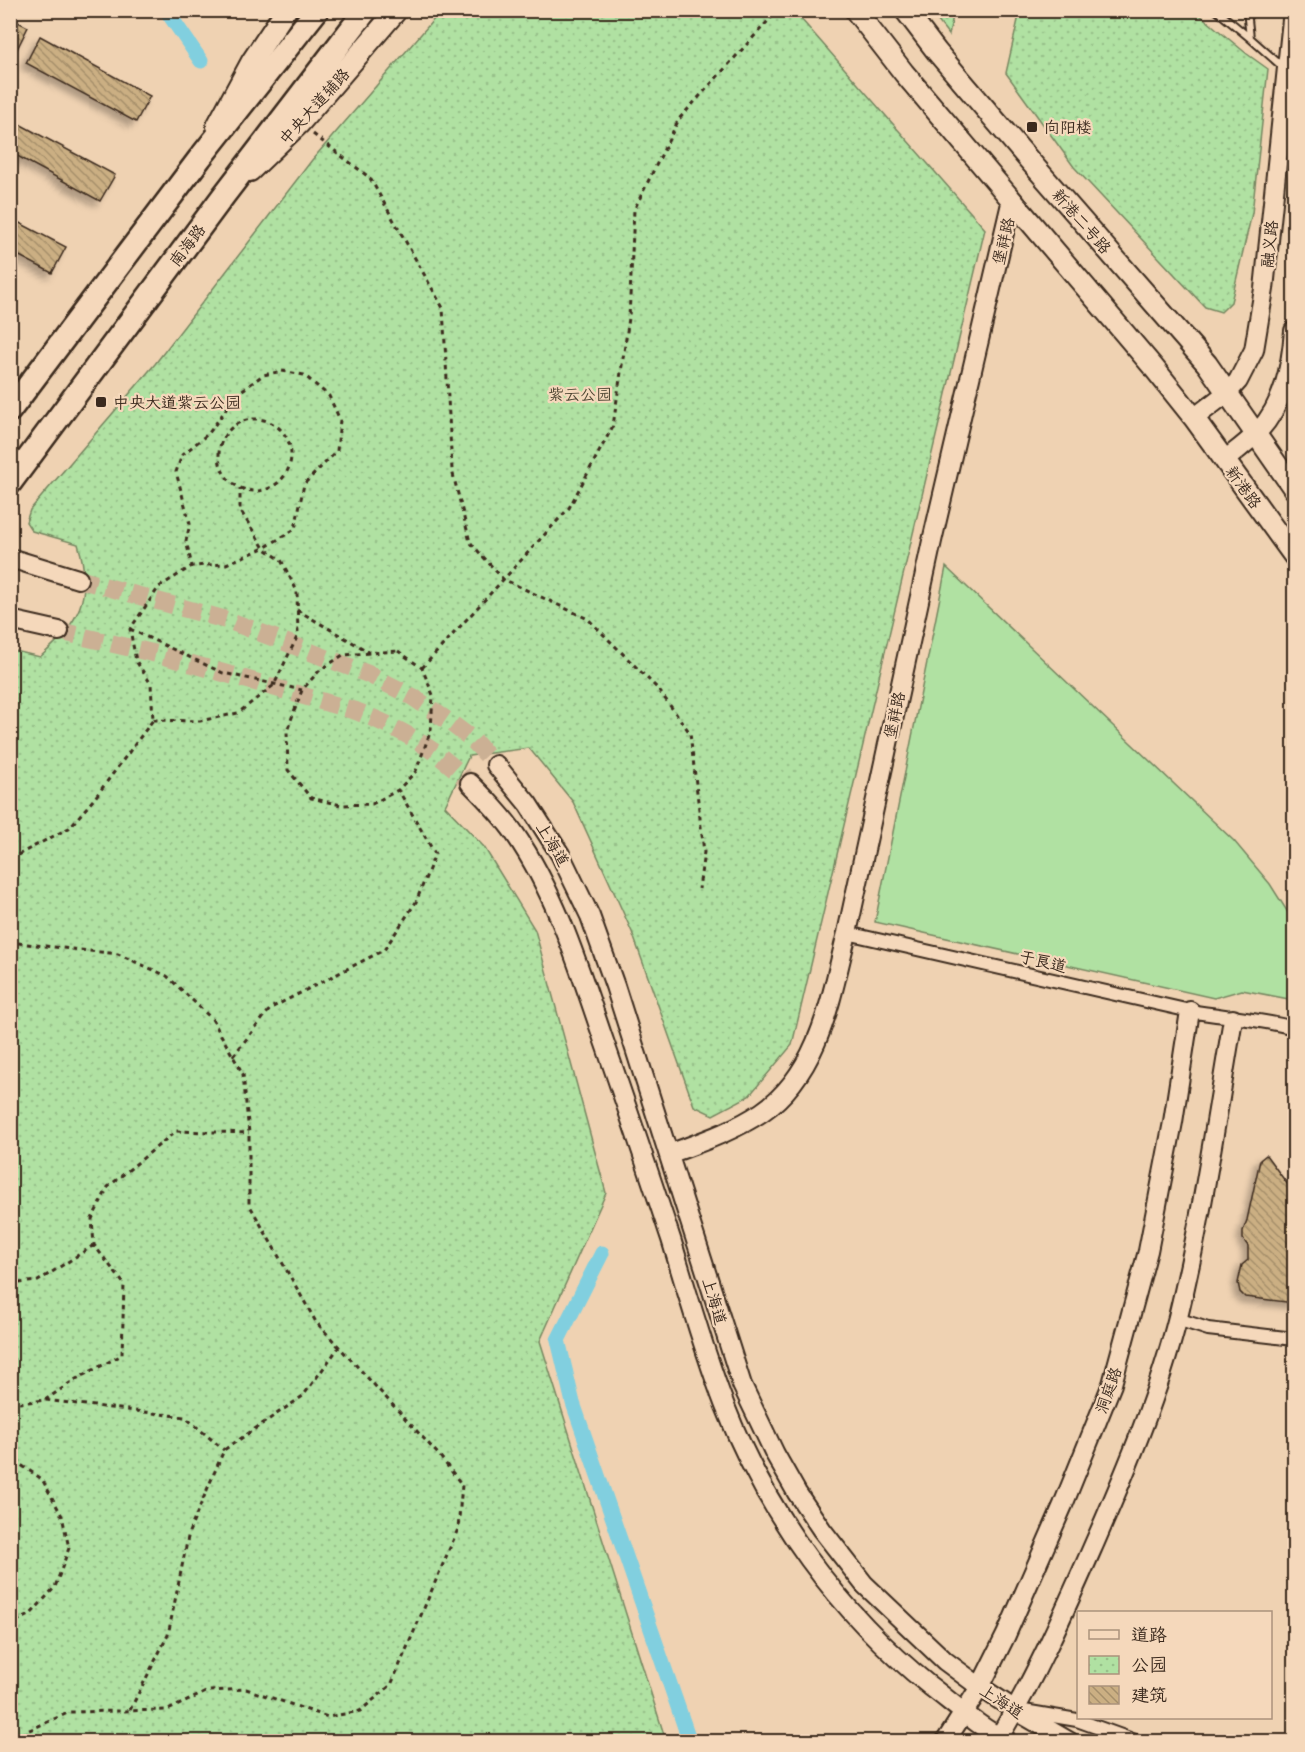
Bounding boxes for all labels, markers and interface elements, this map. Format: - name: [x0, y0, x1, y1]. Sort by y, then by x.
- street label: 中央大道辅路: [274, 64, 354, 149]
- place label: 向阳楼: [1044, 117, 1092, 138]
- marker: 向阳楼: [1025, 120, 1039, 134]
- street label: 新港二号路: [1047, 184, 1116, 258]
- street label: 堡祥路: [988, 215, 1019, 267]
- street label: 融义路: [1257, 219, 1282, 269]
- street label: 南海路: [165, 220, 210, 271]
- park label: 紫云公园: [548, 384, 612, 405]
- place label: 中央大道紫云公园: [113, 392, 241, 413]
- marker: 中央大道紫云公园: [94, 395, 108, 409]
- street label: 新港路: [1221, 462, 1266, 513]
- street label: 堡祥路: [879, 689, 910, 741]
- street label: 上海道: [531, 818, 574, 870]
- street label: 于良道: [1017, 946, 1069, 977]
- street label: 上海道: [697, 1275, 732, 1327]
- street label: 洞庭路: [1090, 1364, 1127, 1416]
- legend: [1077, 1611, 1272, 1719]
- text: 道路: [1131, 1623, 1167, 1647]
- text: 公园: [1131, 1653, 1167, 1677]
- street label: 上海道: [976, 1680, 1028, 1723]
- text: 建筑: [1131, 1683, 1167, 1707]

